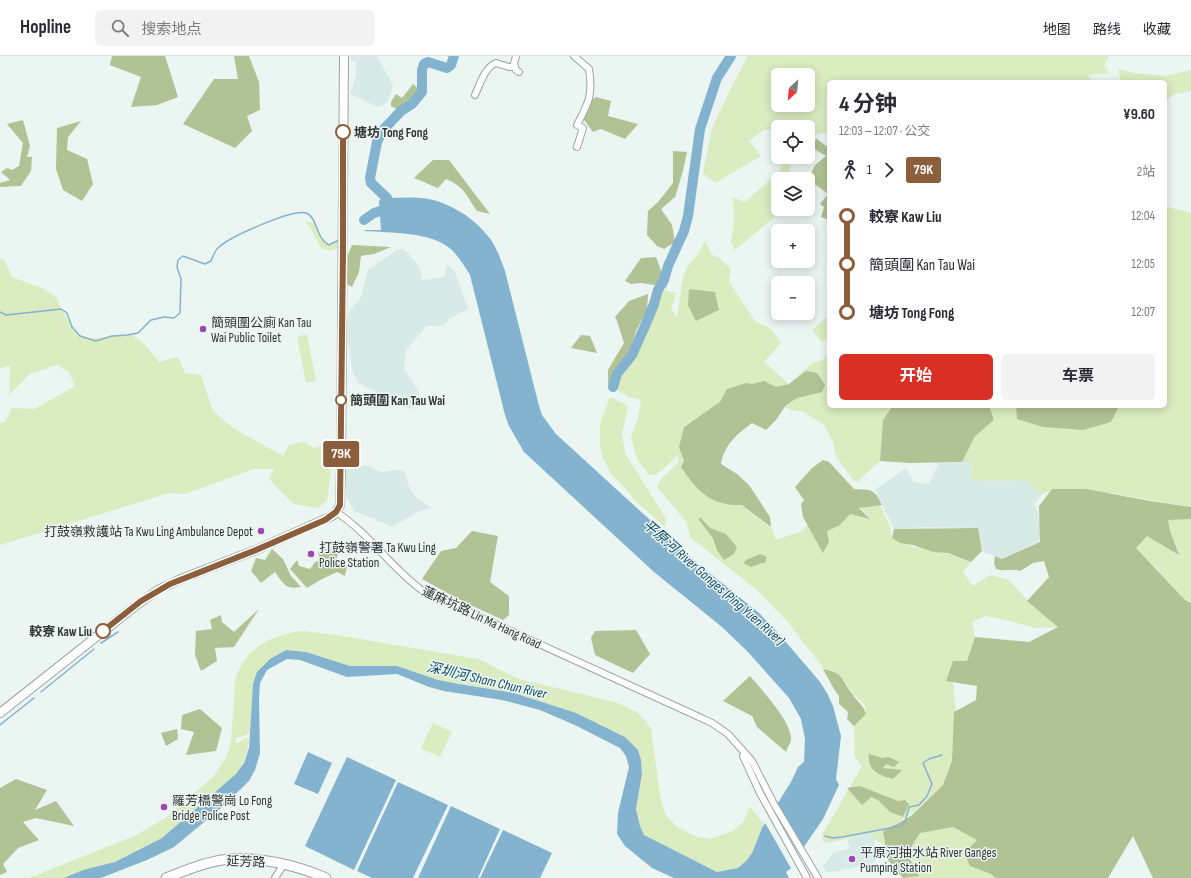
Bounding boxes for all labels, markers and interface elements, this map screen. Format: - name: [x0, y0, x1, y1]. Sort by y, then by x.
- search box: [95, 10, 375, 46]
- text: Hopline: [20, 16, 71, 39]
- icon: search: [109, 17, 131, 39]
- text: 搜索地点: [141, 20, 201, 39]
- text: 地图: [1043, 21, 1071, 38]
- text: 路线: [1093, 21, 1121, 38]
- text: 收藏: [1143, 21, 1171, 38]
- north arrow: [771, 68, 815, 112]
- map controls: [771, 68, 815, 320]
- text: 4 分钟: [839, 91, 897, 118]
- text: ¥9.60: [1123, 105, 1155, 124]
- button: locate: [771, 120, 815, 164]
- text: 12:03 – 12:07 · 公交: [839, 123, 930, 139]
- marker: 塘坊 Tong Fong: [335, 124, 351, 140]
- place label: 塘坊 Tong Fong: [354, 125, 428, 141]
- icon: walk: [839, 159, 861, 181]
- icon: forward: [878, 159, 900, 181]
- text: 79K: [914, 161, 933, 178]
- text: 1: [867, 162, 872, 178]
- text: 2站: [1137, 164, 1155, 180]
- button: layers: [771, 172, 815, 216]
- text: 較寮 Kaw Liu: [869, 208, 942, 227]
- text: 12:04: [1131, 208, 1155, 224]
- button: +: [771, 224, 815, 268]
- text: 簡頭圍 Kan Tau Wai: [869, 256, 975, 275]
- text: 12:05: [1131, 256, 1155, 272]
- button: −: [771, 276, 815, 320]
- text: 塘坊 Tong Fong: [869, 304, 954, 323]
- text: 12:07: [1132, 304, 1155, 320]
- place label: 簡頭圍公廁 Kan Tau Wai Public Toilet: [211, 315, 311, 346]
- marker: 簡頭圍公廁 Kan Tau Wai Public Toilet: [198, 324, 208, 334]
- button: 开始: [839, 354, 993, 400]
- button: 车票: [1001, 354, 1155, 400]
- place label: 簡頭圍 Kan Tau Wai: [350, 393, 445, 409]
- marker: 簡頭圍 Kan Tau Wai: [335, 394, 347, 406]
- line badge: 79K: [318, 441, 364, 467]
- text: 79K: [331, 445, 351, 462]
- water label: 平原河 River Ganges (Ping Yuen River): [639, 516, 789, 649]
- place label: 打鼓嶺救護站 Ta Kwu Ling Ambulance Depot: [44, 524, 253, 540]
- marker: 打鼓嶺救護站 Ta Kwu Ling Ambulance Depot: [256, 526, 266, 536]
- place label: 打鼓嶺警署 Ta Kwu Ling Police Station: [319, 540, 436, 571]
- marker: 打鼓嶺警署 Ta Kwu Ling Police Station: [306, 549, 316, 559]
- street label: 蓮麻坑路 Lin Ma Hang Road: [419, 583, 544, 653]
- marker: 較寮 Kaw Liu: [95, 623, 111, 639]
- place label: 較寮 Kaw Liu: [29, 624, 92, 640]
- water label: 深圳河 Sham Chun River: [425, 658, 549, 703]
- place label: 羅芳橋警崗 Lo Fong Bridge Police Post: [172, 793, 272, 824]
- marker: 羅芳橋警崗 Lo Fong Bridge Police Post: [159, 802, 169, 812]
- place label: 平原河抽水站 River Ganges Pumping Station: [860, 845, 997, 876]
- street label: 延芳路: [226, 853, 266, 871]
- marker: 平原河抽水站 River Ganges Pumping Station: [847, 854, 857, 864]

